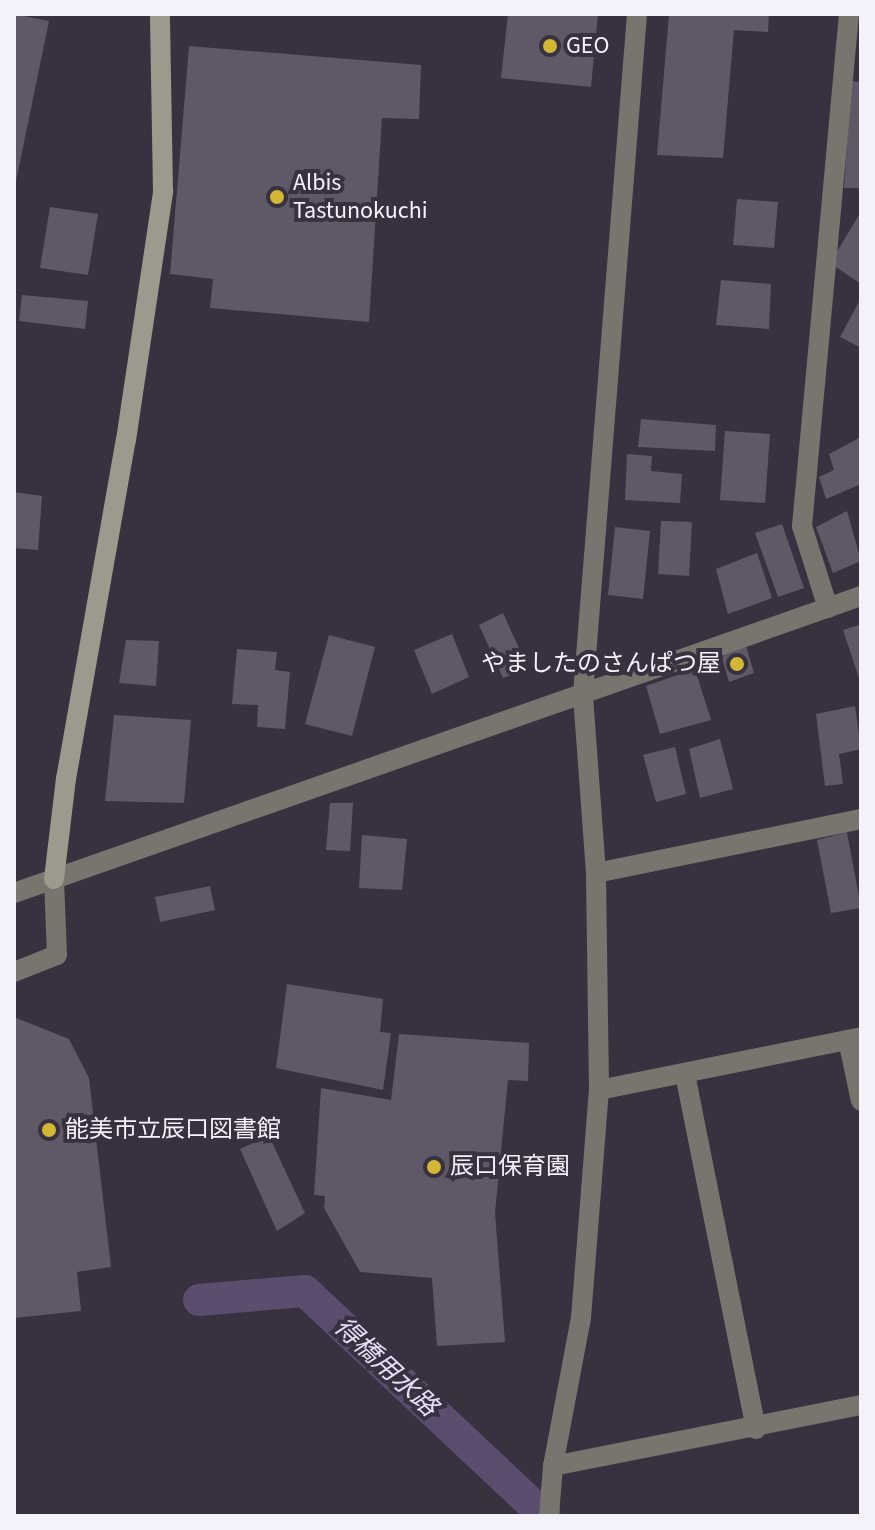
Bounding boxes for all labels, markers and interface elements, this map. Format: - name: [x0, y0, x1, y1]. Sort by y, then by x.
- place label: GEO: [566, 32, 609, 60]
- marker: GEO: [541, 37, 559, 55]
- place label: Albis Tastunokuchi: [293, 169, 428, 225]
- marker: Albis Tastunokuchi: [268, 188, 286, 206]
- place label: やましたのさんぱつ屋: [481, 650, 721, 678]
- marker: やましたのさんぱつ屋: [728, 655, 746, 673]
- place label: 能美市立辰口図書館: [65, 1116, 281, 1144]
- marker: 能美市立辰口図書館: [40, 1121, 58, 1139]
- place label: 辰口保育園: [450, 1153, 570, 1181]
- marker: 辰口保育園: [425, 1158, 443, 1176]
- water label: 得橋用水路: [328, 1311, 444, 1423]

